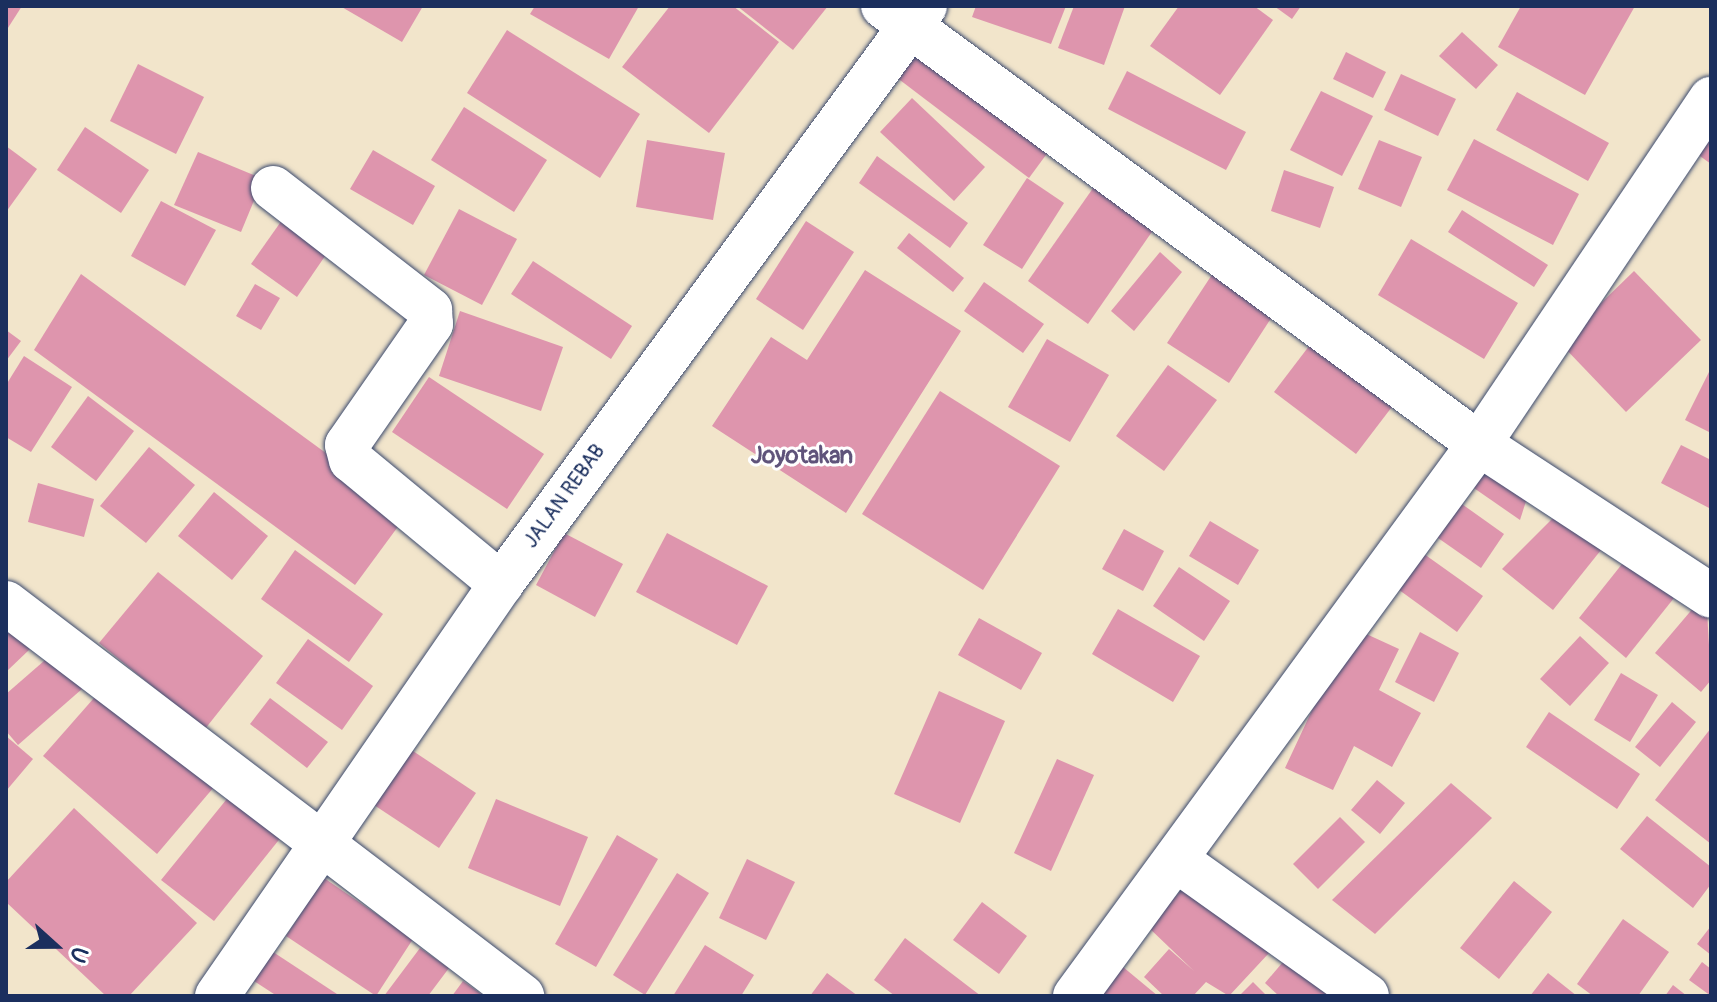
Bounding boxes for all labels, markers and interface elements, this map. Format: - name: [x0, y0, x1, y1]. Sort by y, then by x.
- street label: JALAN REBAB: [519, 440, 609, 552]
- district label: Joyotakan: [751, 442, 853, 470]
- north arrow: [16, 906, 96, 986]
- text: U: [63, 943, 94, 966]

